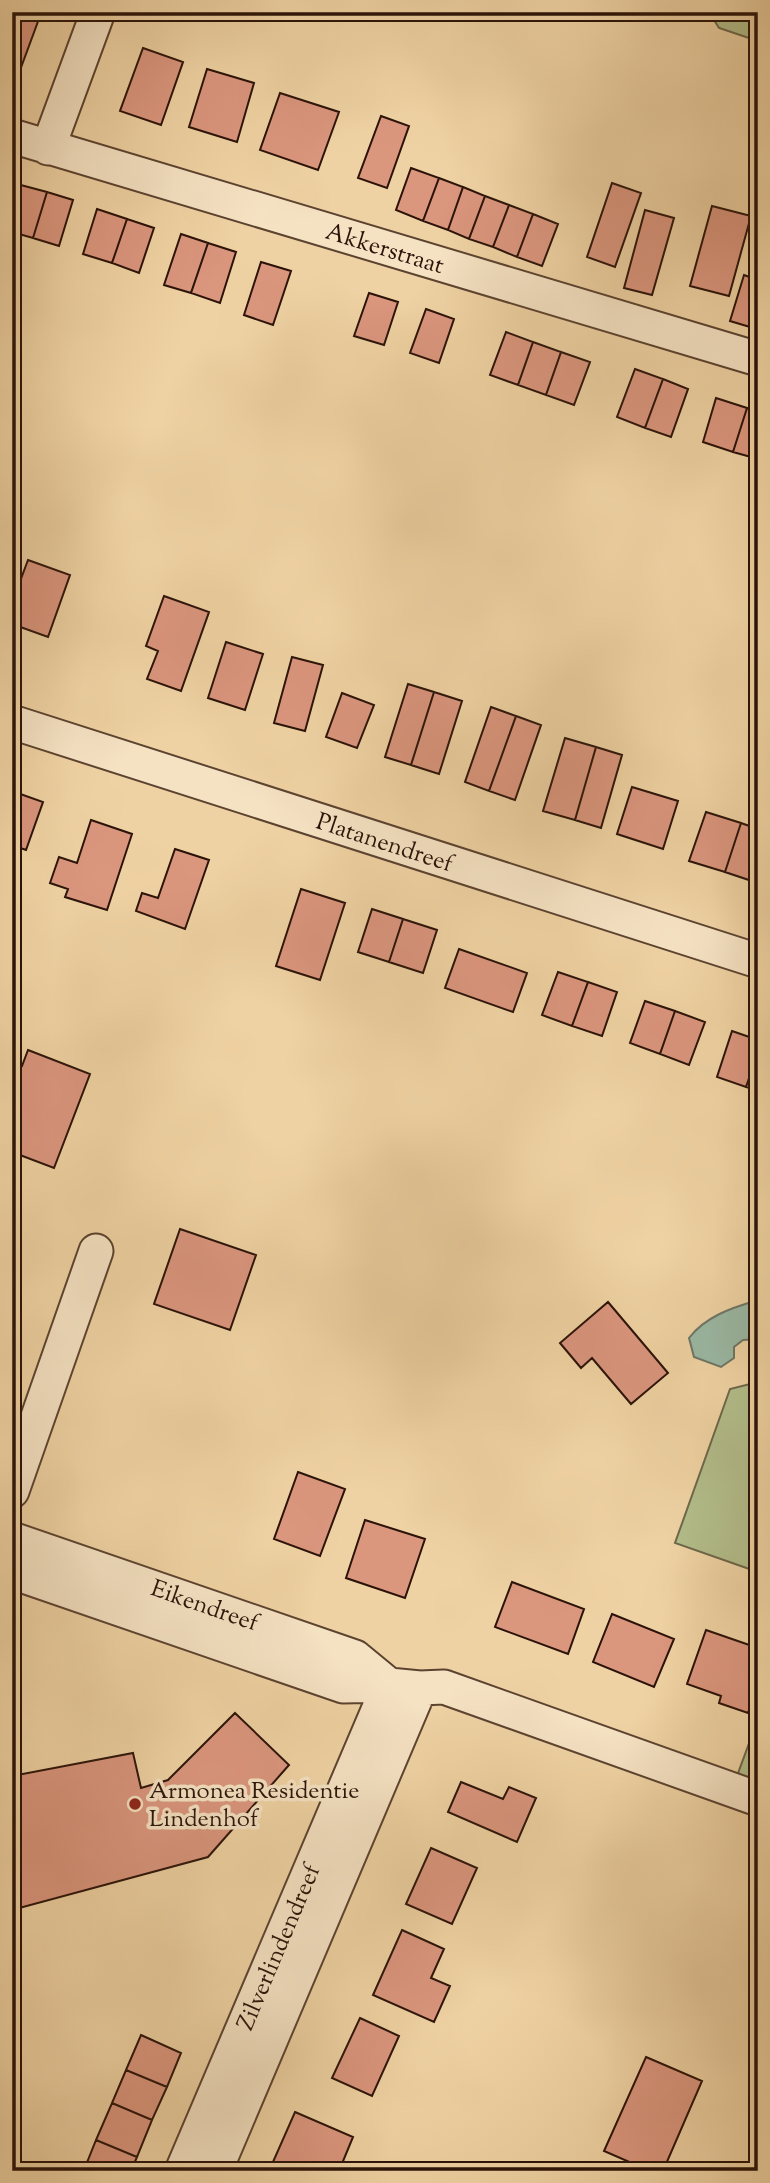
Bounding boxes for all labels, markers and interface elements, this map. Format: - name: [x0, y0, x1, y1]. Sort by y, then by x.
- street label: Akkerstraat: [321, 216, 448, 284]
- street label: Platanendreef: [311, 806, 459, 883]
- street label: Eikendreef: [146, 1573, 264, 1642]
- place label: Armonea Residentie Lindenhof: [149, 1775, 359, 1837]
- marker: Armonea Residentie Lindenhof: [127, 1796, 143, 1812]
- street label: Zilverlindendreef: [229, 1858, 331, 2036]

